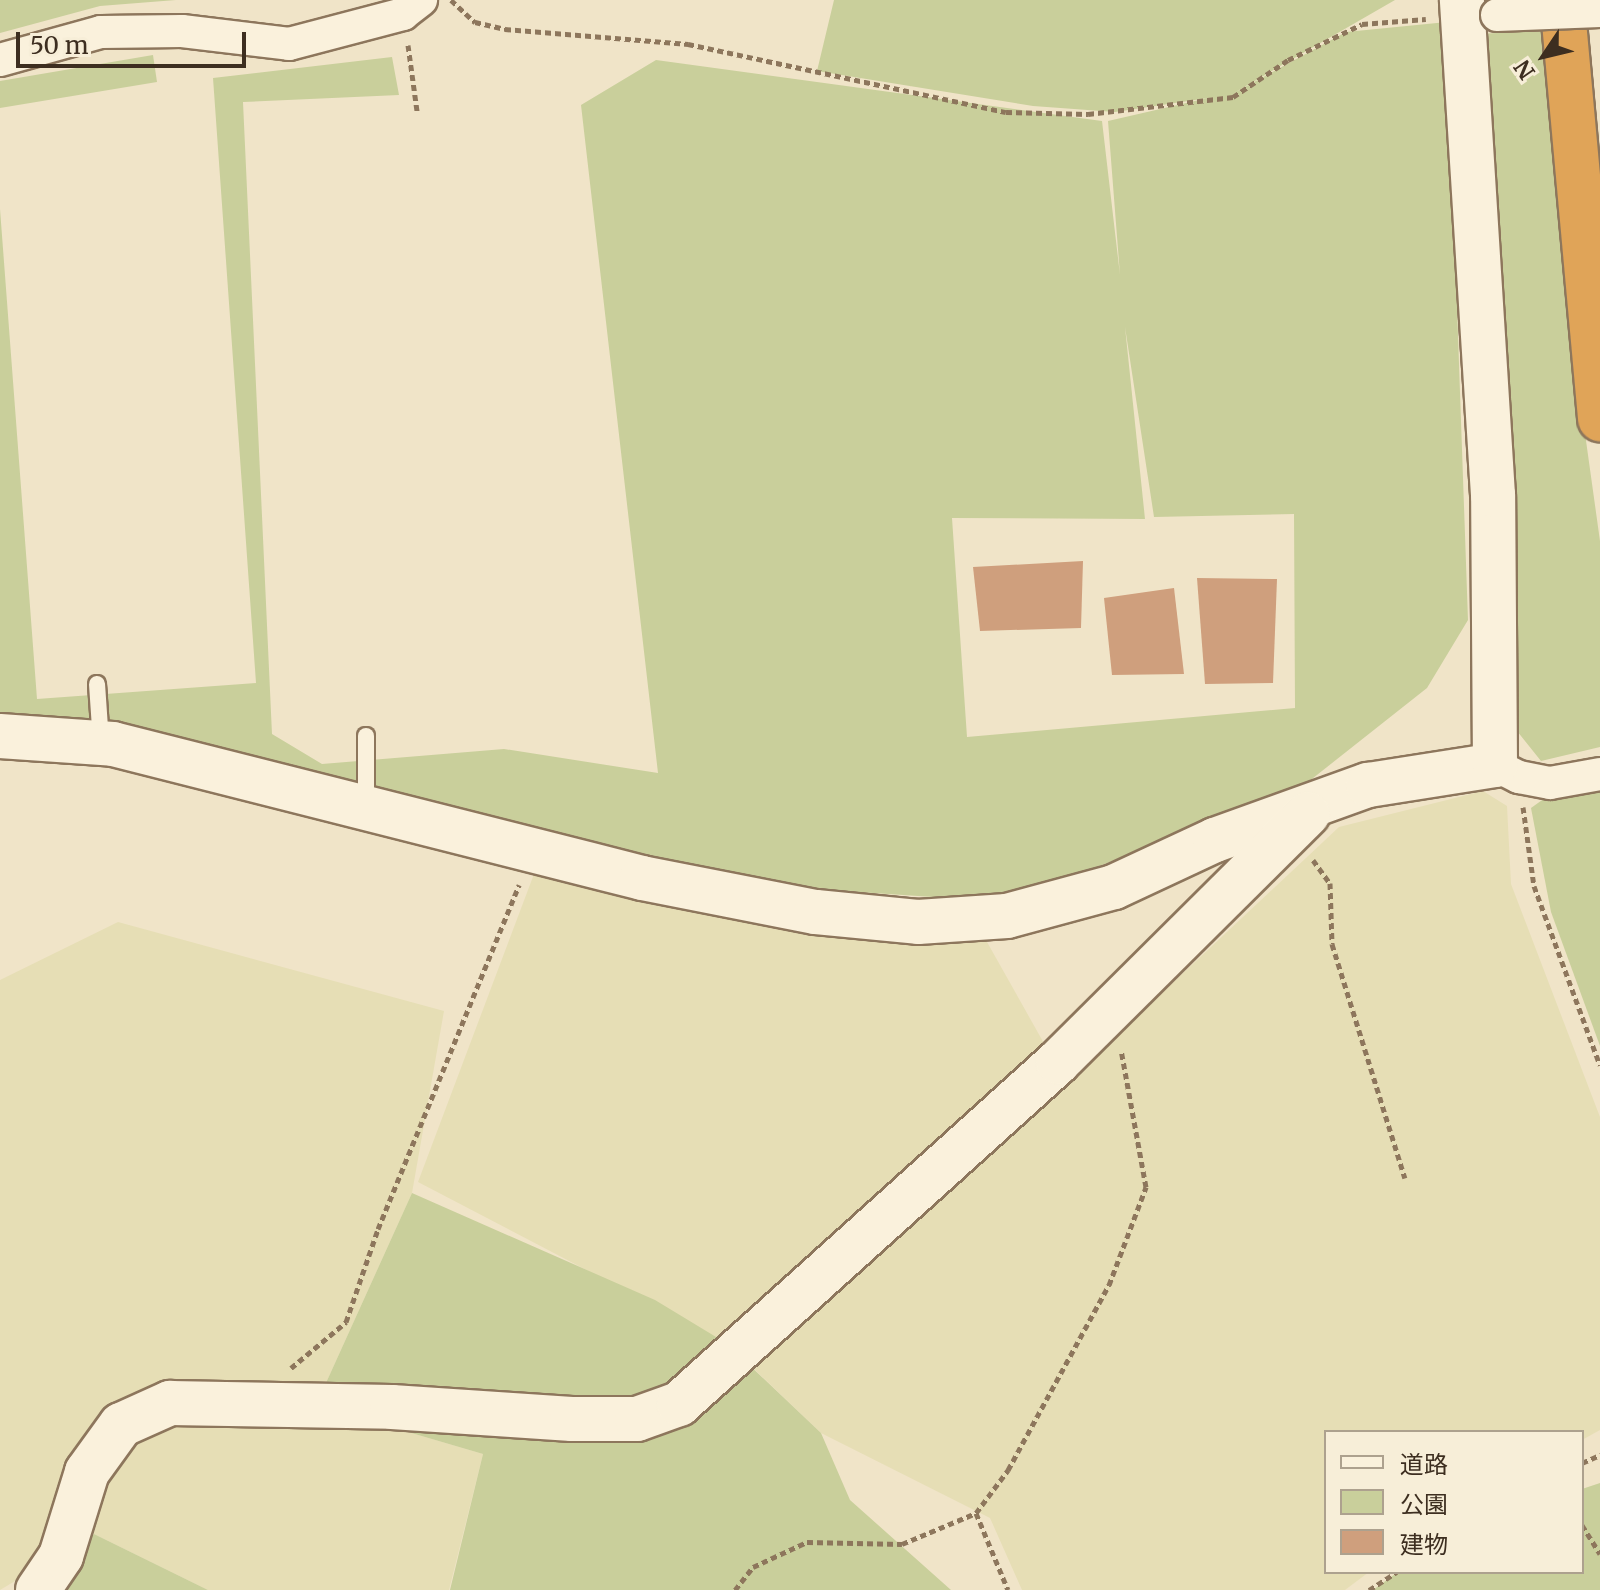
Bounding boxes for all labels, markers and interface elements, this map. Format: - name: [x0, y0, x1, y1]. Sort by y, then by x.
- scale bar: [20, 16, 250, 66]
- north arrow: [1504, 16, 1584, 96]
- text: 50 m: [30, 30, 89, 61]
- text: N: [1508, 55, 1541, 85]
- legend: [1324, 1430, 1584, 1574]
- text: 道路: [1400, 1449, 1448, 1480]
- text: 公園: [1400, 1489, 1448, 1520]
- text: 建物: [1400, 1529, 1448, 1560]

